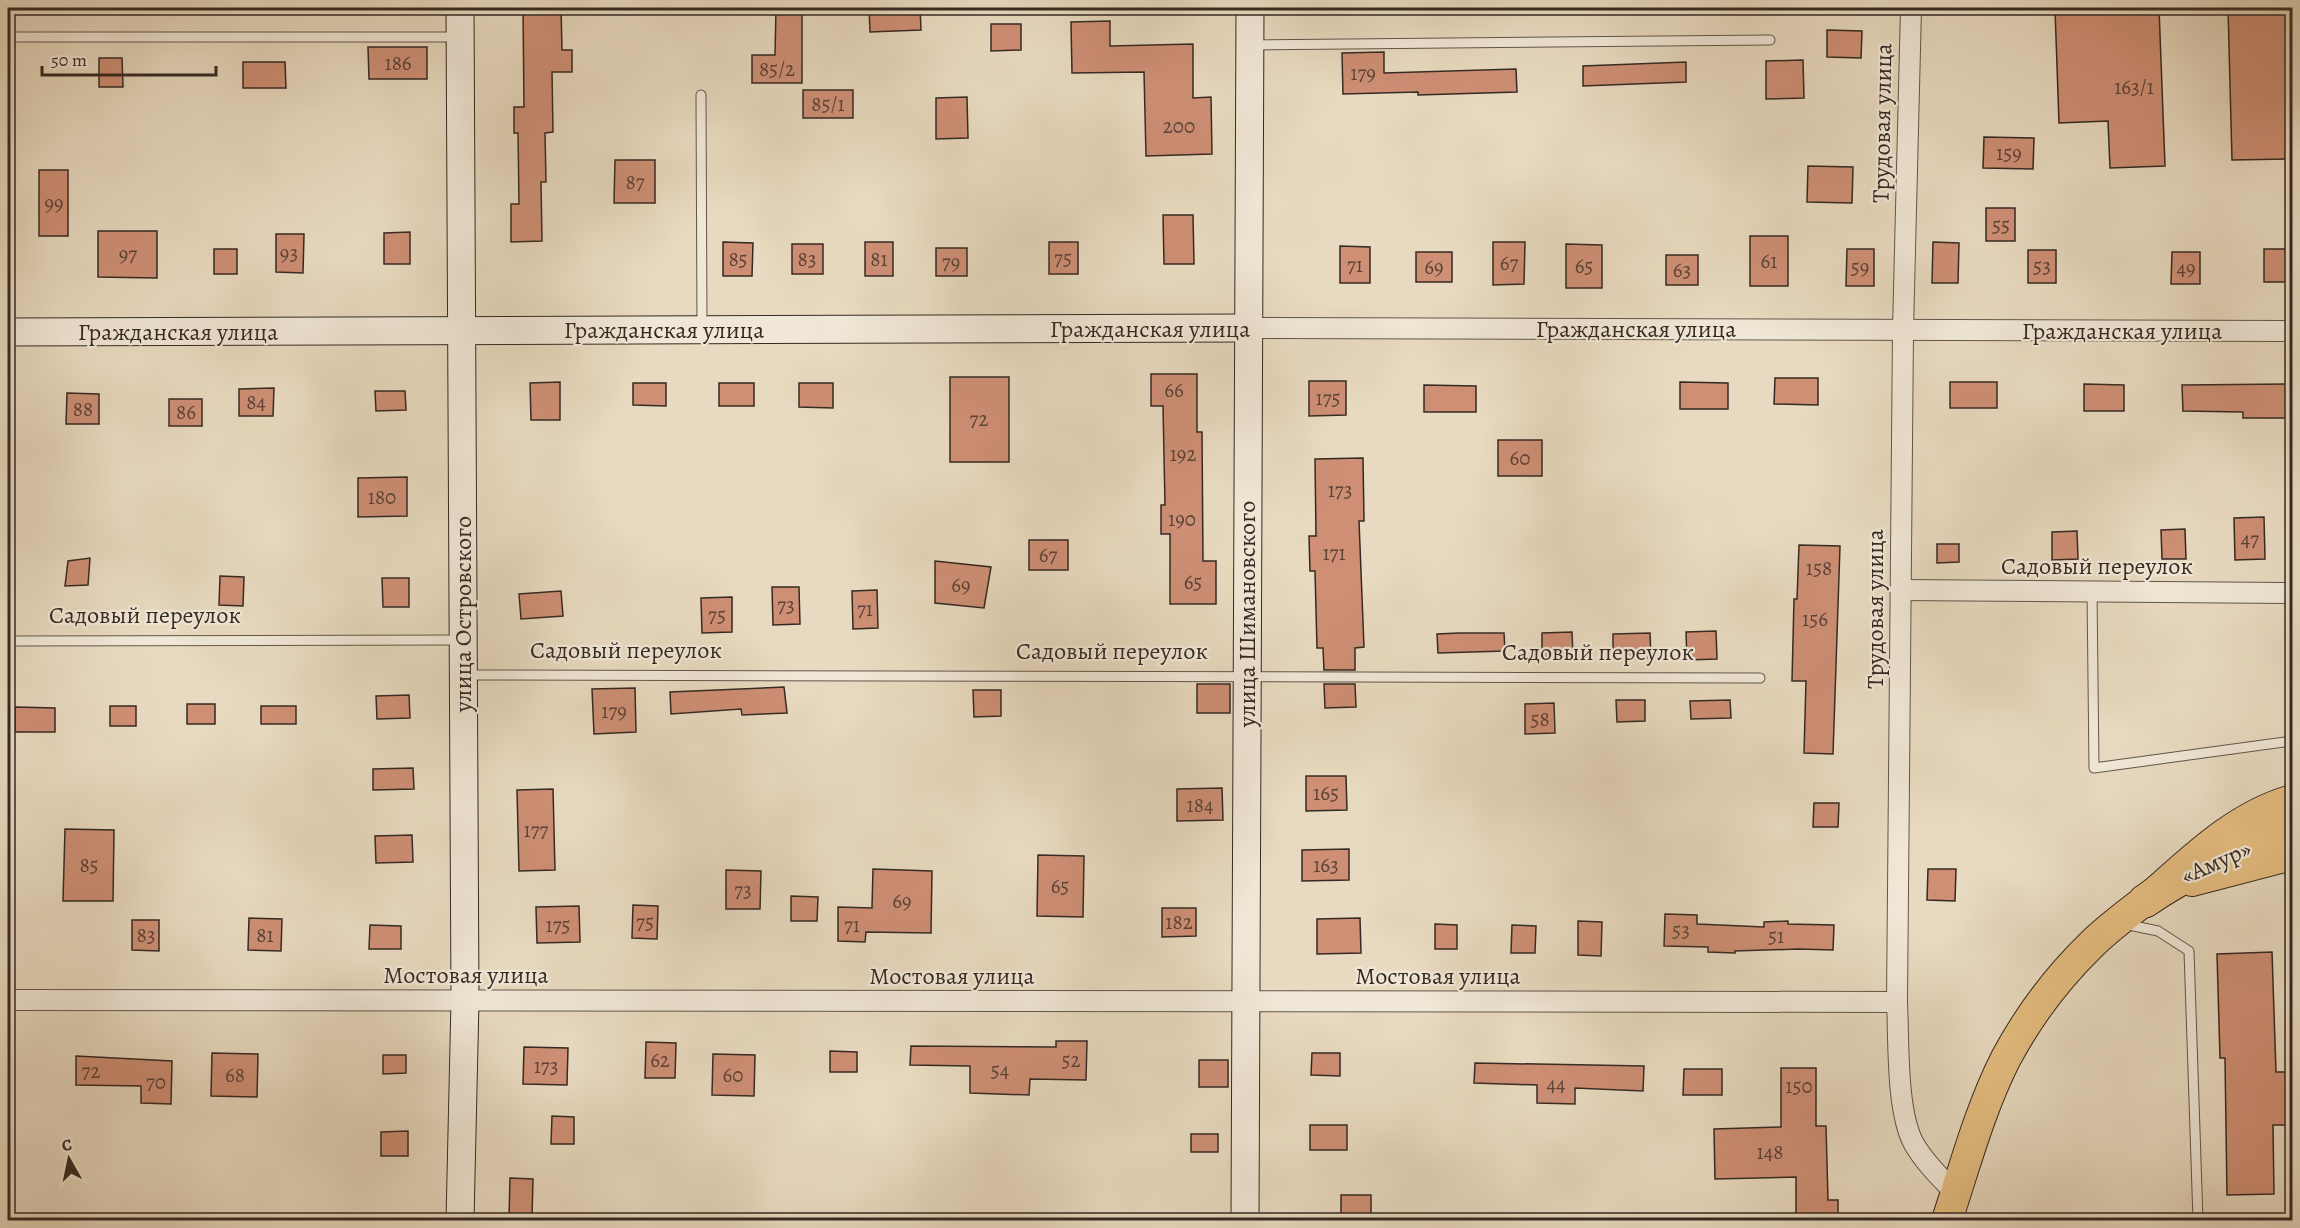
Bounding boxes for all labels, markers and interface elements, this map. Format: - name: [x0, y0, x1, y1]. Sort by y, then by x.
- scale bar: [42, 39, 216, 77]
- street label: Трудовая улица: [1865, 43, 1899, 203]
- text: 50 m: [51, 48, 87, 72]
- house number: 186: [384, 49, 412, 77]
- house number: 85/2: [759, 55, 795, 83]
- house number: 179: [1350, 59, 1376, 87]
- house number: 163/1: [2114, 73, 2154, 101]
- house number: 85/1: [811, 90, 845, 118]
- house number: 200: [1163, 112, 1195, 140]
- house number: 159: [1996, 139, 2022, 167]
- house number: 87: [625, 168, 645, 196]
- house number: 99: [44, 189, 64, 217]
- house number: 55: [1992, 211, 2010, 239]
- house number: 93: [280, 239, 298, 267]
- house number: 97: [119, 240, 137, 268]
- house number: 75: [1054, 244, 1072, 272]
- house number: 85: [728, 245, 748, 273]
- house number: 83: [798, 245, 816, 273]
- house number: 81: [870, 245, 888, 273]
- house number: 61: [1761, 247, 1777, 275]
- house number: 79: [942, 248, 960, 276]
- house number: 67: [1500, 249, 1518, 277]
- house number: 71: [1347, 251, 1363, 279]
- house number: 65: [1575, 252, 1593, 280]
- house number: 53: [2033, 252, 2051, 280]
- house number: 69: [1424, 253, 1444, 281]
- house number: 59: [1851, 253, 1869, 281]
- house number: 49: [2176, 254, 2196, 282]
- house number: 63: [1673, 256, 1691, 284]
- street label: Гражданская улица: [1050, 313, 1250, 345]
- street label: Гражданская улица: [1536, 313, 1736, 345]
- street label: Гражданская улица: [564, 314, 764, 346]
- street label: Гражданская улица: [2022, 315, 2222, 347]
- street label: Гражданская улица: [78, 316, 278, 348]
- house number: 66: [1164, 376, 1184, 404]
- house number: 175: [1315, 384, 1341, 412]
- house number: 84: [246, 388, 266, 416]
- house number: 88: [73, 395, 93, 423]
- house number: 86: [176, 398, 196, 426]
- house number: 72: [970, 405, 988, 433]
- house number: 192: [1170, 440, 1196, 468]
- house number: 60: [1510, 444, 1530, 472]
- house number: 173: [1328, 476, 1352, 504]
- house number: 180: [368, 483, 396, 511]
- street label: улица Шимановского: [1231, 501, 1263, 728]
- house number: 190: [1168, 505, 1196, 533]
- street label: улица Островского: [447, 516, 479, 713]
- house number: 47: [2241, 525, 2259, 553]
- street label: Трудовая улица: [1859, 529, 1891, 689]
- house number: 171: [1322, 539, 1346, 567]
- house number: 67: [1039, 541, 1057, 569]
- street label: Садовый переулок: [2001, 550, 2193, 582]
- house number: 158: [1806, 554, 1832, 582]
- house number: 65: [1184, 568, 1202, 596]
- house number: 69: [951, 571, 971, 599]
- house number: 73: [777, 591, 795, 619]
- house number: 71: [857, 595, 873, 623]
- street label: Садовый переулок: [49, 599, 241, 631]
- house number: 75: [708, 601, 726, 629]
- house number: 156: [1802, 605, 1828, 633]
- street label: Садовый переулок: [530, 634, 722, 666]
- street label: Садовый переулок: [1016, 635, 1208, 667]
- street label: Садовый переулок: [1502, 636, 1694, 668]
- house number: 179: [601, 697, 627, 725]
- house number: 58: [1530, 705, 1550, 733]
- house number: 165: [1313, 779, 1339, 807]
- house number: 184: [1187, 791, 1213, 819]
- house number: 177: [524, 816, 549, 844]
- street label: «Амур»: [2176, 832, 2256, 892]
- house number: 85: [79, 851, 99, 879]
- house number: 163: [1313, 851, 1339, 879]
- house number: 65: [1051, 872, 1069, 900]
- house number: 73: [734, 876, 752, 904]
- house number: 69: [892, 887, 912, 915]
- house number: 75: [636, 908, 654, 936]
- house number: 182: [1165, 908, 1193, 936]
- house number: 175: [545, 911, 571, 939]
- house number: 71: [844, 911, 860, 939]
- house number: 53: [1672, 916, 1690, 944]
- house number: 83: [137, 921, 155, 949]
- house number: 81: [256, 921, 274, 949]
- house number: 51: [1768, 922, 1784, 950]
- street label: Мостовая улица: [383, 959, 549, 991]
- street label: Мостовая улица: [869, 960, 1035, 992]
- street label: Мостовая улица: [1355, 960, 1521, 992]
- house number: 62: [650, 1046, 670, 1074]
- house number: 52: [1061, 1046, 1081, 1074]
- house number: 173: [534, 1052, 558, 1080]
- house number: 54: [991, 1056, 1009, 1084]
- house number: 72: [82, 1057, 100, 1085]
- house number: 68: [225, 1061, 245, 1089]
- house number: 60: [723, 1061, 743, 1089]
- house number: 70: [146, 1068, 166, 1096]
- house number: 44: [1546, 1070, 1566, 1098]
- house number: 150: [1785, 1072, 1813, 1100]
- north arrow: [39, 1129, 99, 1189]
- text: С: [60, 1134, 74, 1157]
- house number: 148: [1757, 1138, 1783, 1166]

